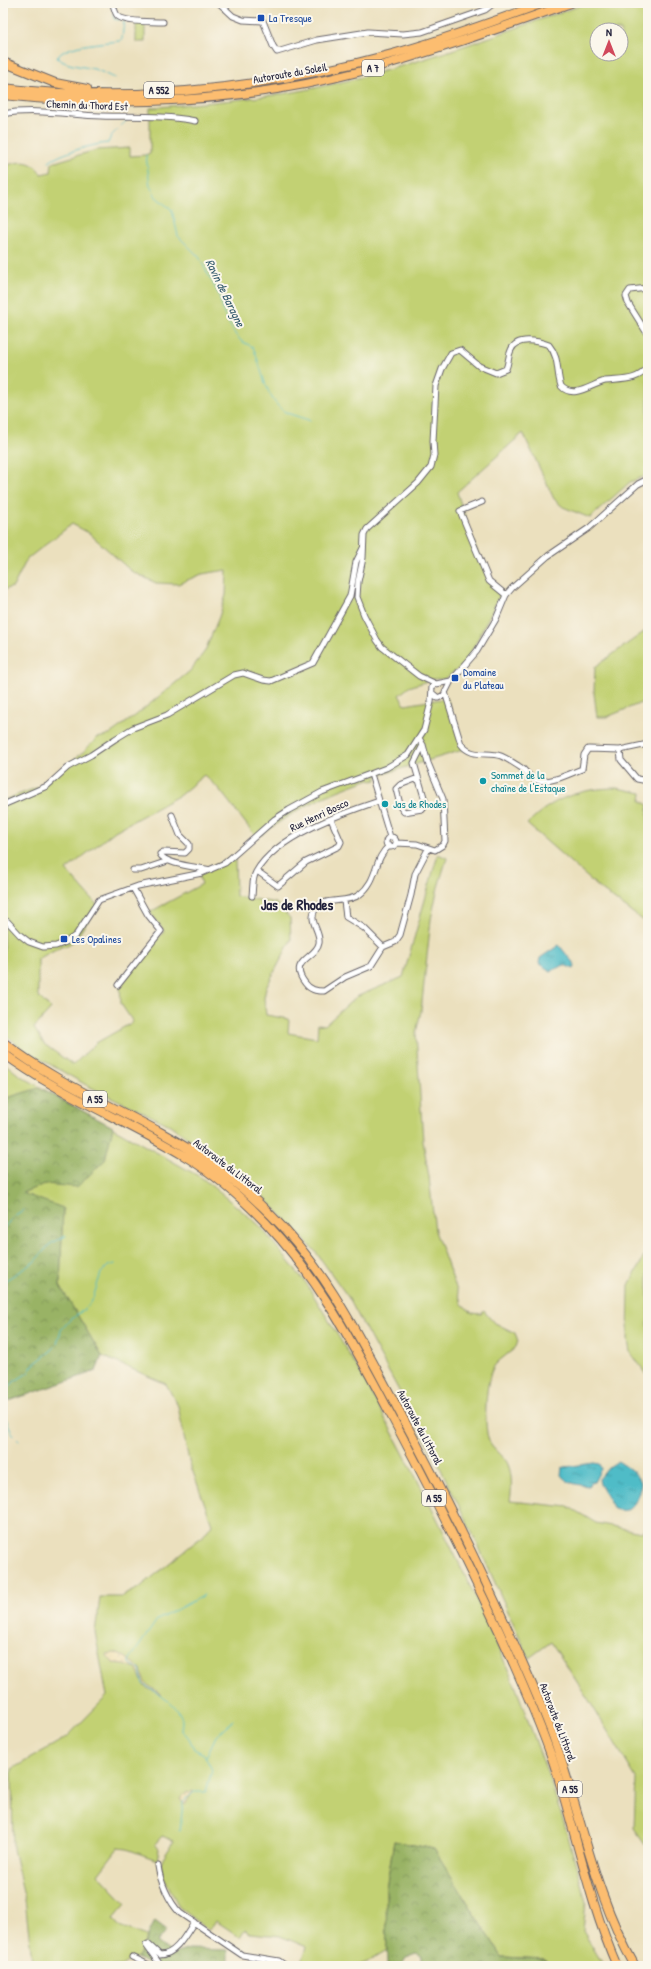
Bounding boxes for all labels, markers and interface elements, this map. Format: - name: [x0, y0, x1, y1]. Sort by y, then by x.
- place label: La Tresque: [269, 11, 312, 25]
- marker: La Tresque: [256, 13, 266, 23]
- north arrow: [589, 22, 629, 62]
- text: N: [606, 25, 612, 39]
- street label: Autoroute du Soleil: [252, 60, 328, 86]
- road number: A 7: [362, 60, 384, 76]
- road number: A 552: [144, 82, 174, 98]
- street label: Chemin du Thord Est: [46, 97, 128, 113]
- water label: Ravin de Baragne: [202, 256, 250, 331]
- place label: Domaine du Plateau: [463, 665, 504, 692]
- marker: Domaine du Plateau: [450, 673, 460, 683]
- place label: Sommet de la chaîne de l'Estaque: [491, 768, 566, 795]
- marker: Sommet de la chaîne de l'Estaque: [478, 776, 488, 786]
- street label: Rue Henri Bosco: [288, 795, 351, 835]
- place label: Jas de Rhodes: [393, 797, 446, 811]
- marker: Jas de Rhodes: [380, 799, 390, 809]
- district label: Jas de Rhodes: [261, 894, 334, 915]
- place label: Les Opalines: [72, 932, 121, 946]
- marker: Les Opalines: [59, 934, 69, 944]
- road number: A 55: [83, 1091, 107, 1107]
- street label: Autoroute du Littoral: [191, 1135, 265, 1197]
- street label: Autoroute du Littoral: [394, 1387, 446, 1467]
- road number: A 55: [422, 1490, 446, 1506]
- street label: Autoroute du Littoral: [537, 1681, 579, 1763]
- road number: A 55: [558, 1781, 582, 1797]

